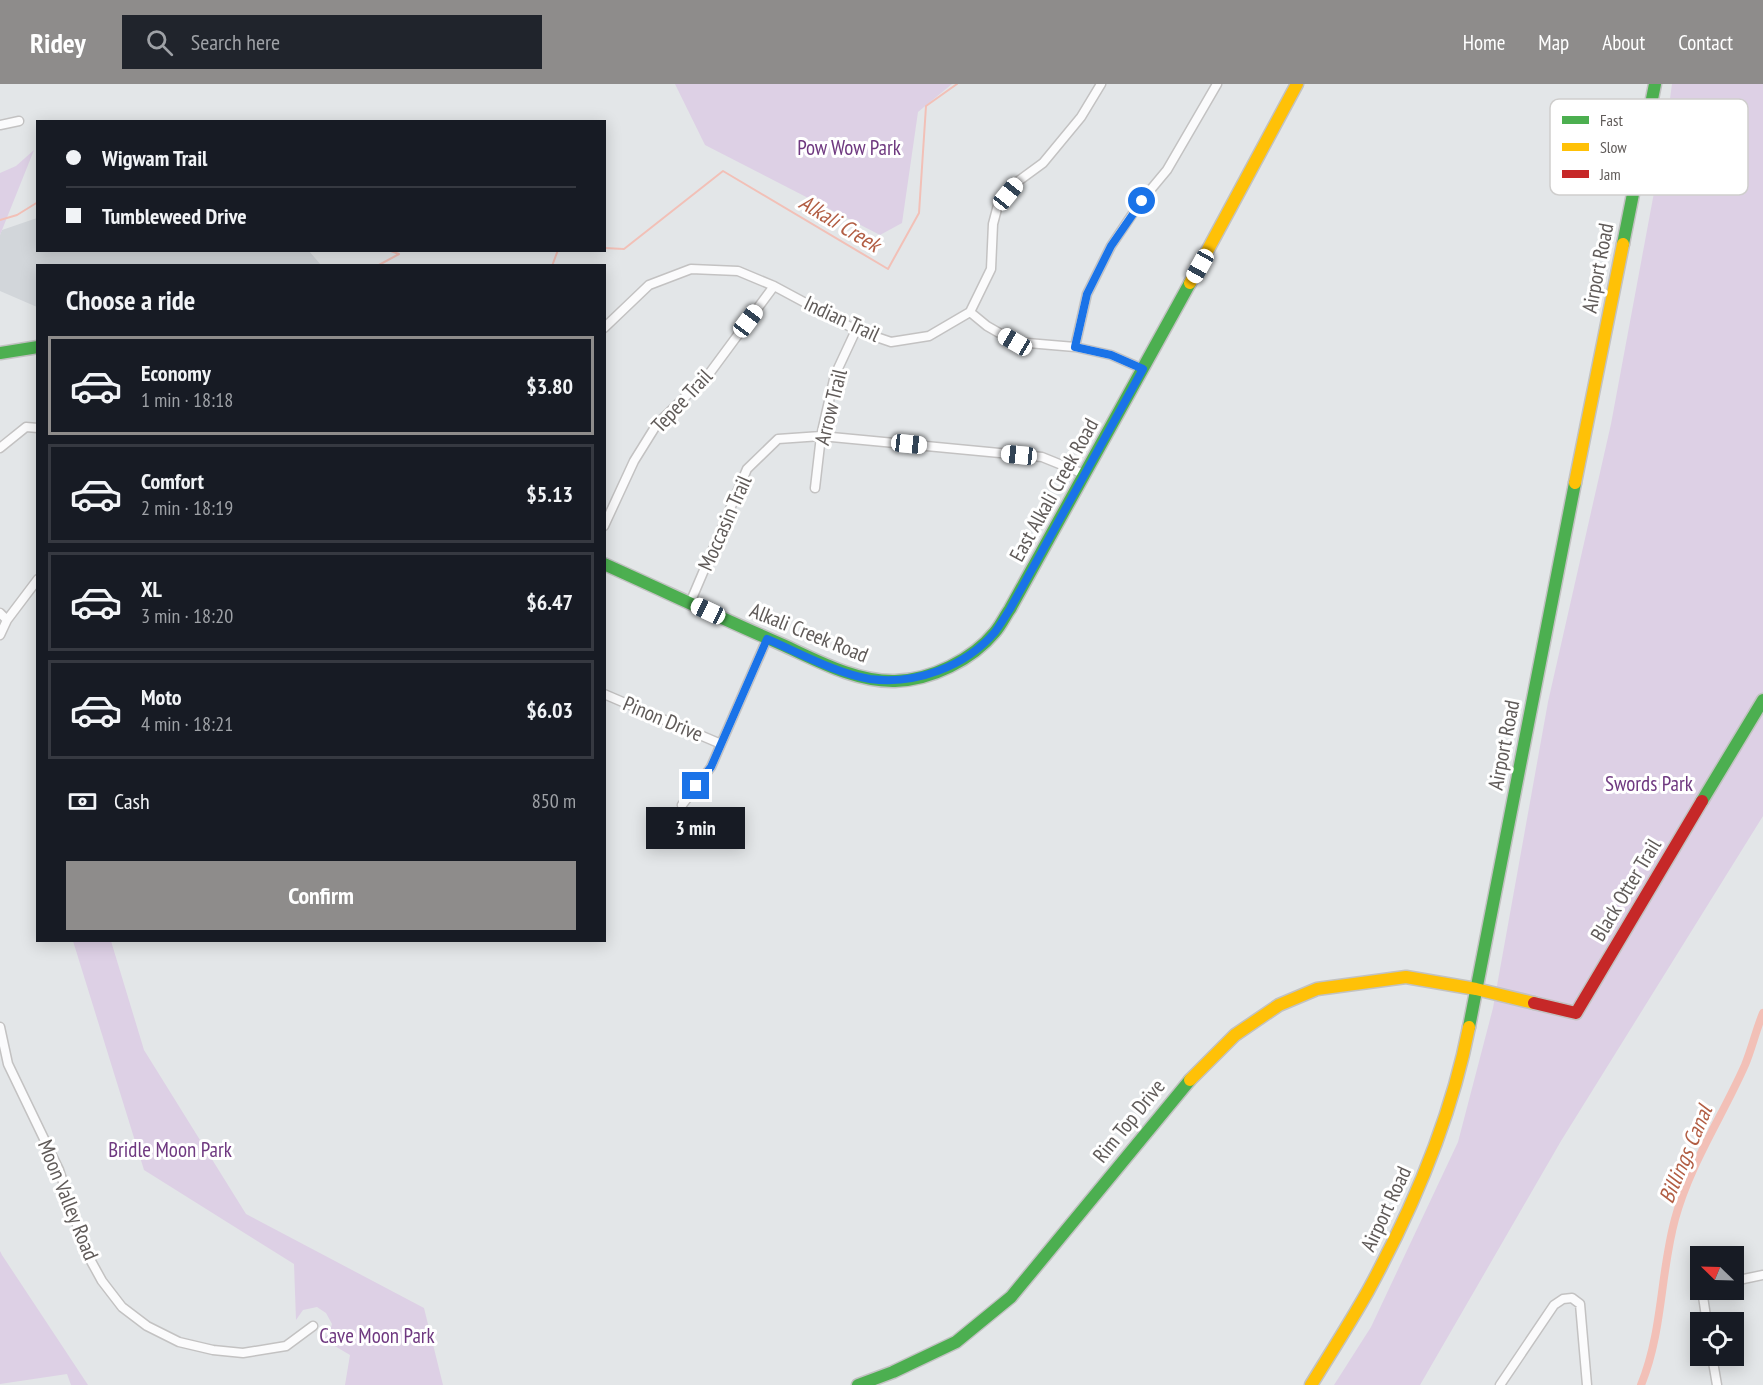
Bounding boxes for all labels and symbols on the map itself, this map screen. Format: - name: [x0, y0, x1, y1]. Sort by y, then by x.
- legend: [1550, 99, 1748, 195]
- text: Fast: [1600, 110, 1623, 130]
- park label: Pow Wow Park: [797, 134, 901, 161]
- text: Slow: [1600, 137, 1627, 157]
- text: Jam: [1599, 164, 1621, 184]
- car: [990, 174, 1026, 214]
- route start: [1128, 187, 1155, 214]
- water label: Alkali Creek: [794, 188, 888, 259]
- street label: Airport Road: [1576, 221, 1619, 315]
- car: [1183, 246, 1217, 286]
- street label: Indian Trail: [800, 289, 884, 348]
- car: [730, 301, 766, 341]
- car: [995, 325, 1035, 359]
- street label: Tepee Trail: [645, 363, 718, 438]
- street label: Arrow Trail: [808, 366, 853, 448]
- street label: East Alkali Creek Road: [1003, 413, 1104, 566]
- car: [890, 433, 928, 455]
- car: [1000, 444, 1038, 466]
- street label: Moccasin Trail: [692, 471, 758, 575]
- car: [688, 595, 728, 627]
- street label: Alkali Creek Road: [746, 597, 872, 669]
- street label: Pinon Drive: [619, 690, 707, 747]
- street label: Airport Road: [1482, 698, 1525, 792]
- park label: Swords Park: [1605, 770, 1693, 797]
- route end: [682, 772, 709, 799]
- callout: 3 min: [646, 807, 746, 849]
- street label: Black Otter Trail: [1584, 833, 1667, 946]
- street label: Rim Top Drive: [1087, 1073, 1171, 1168]
- water label: Billings Canal: [1652, 1099, 1719, 1207]
- street label: Moon Valley Road: [32, 1136, 105, 1264]
- park label: Bridle Moon Park: [108, 1136, 232, 1163]
- street label: Airport Road: [1354, 1162, 1417, 1256]
- north arrow: [1690, 1246, 1744, 1300]
- park label: Cave Moon Park: [319, 1322, 435, 1349]

